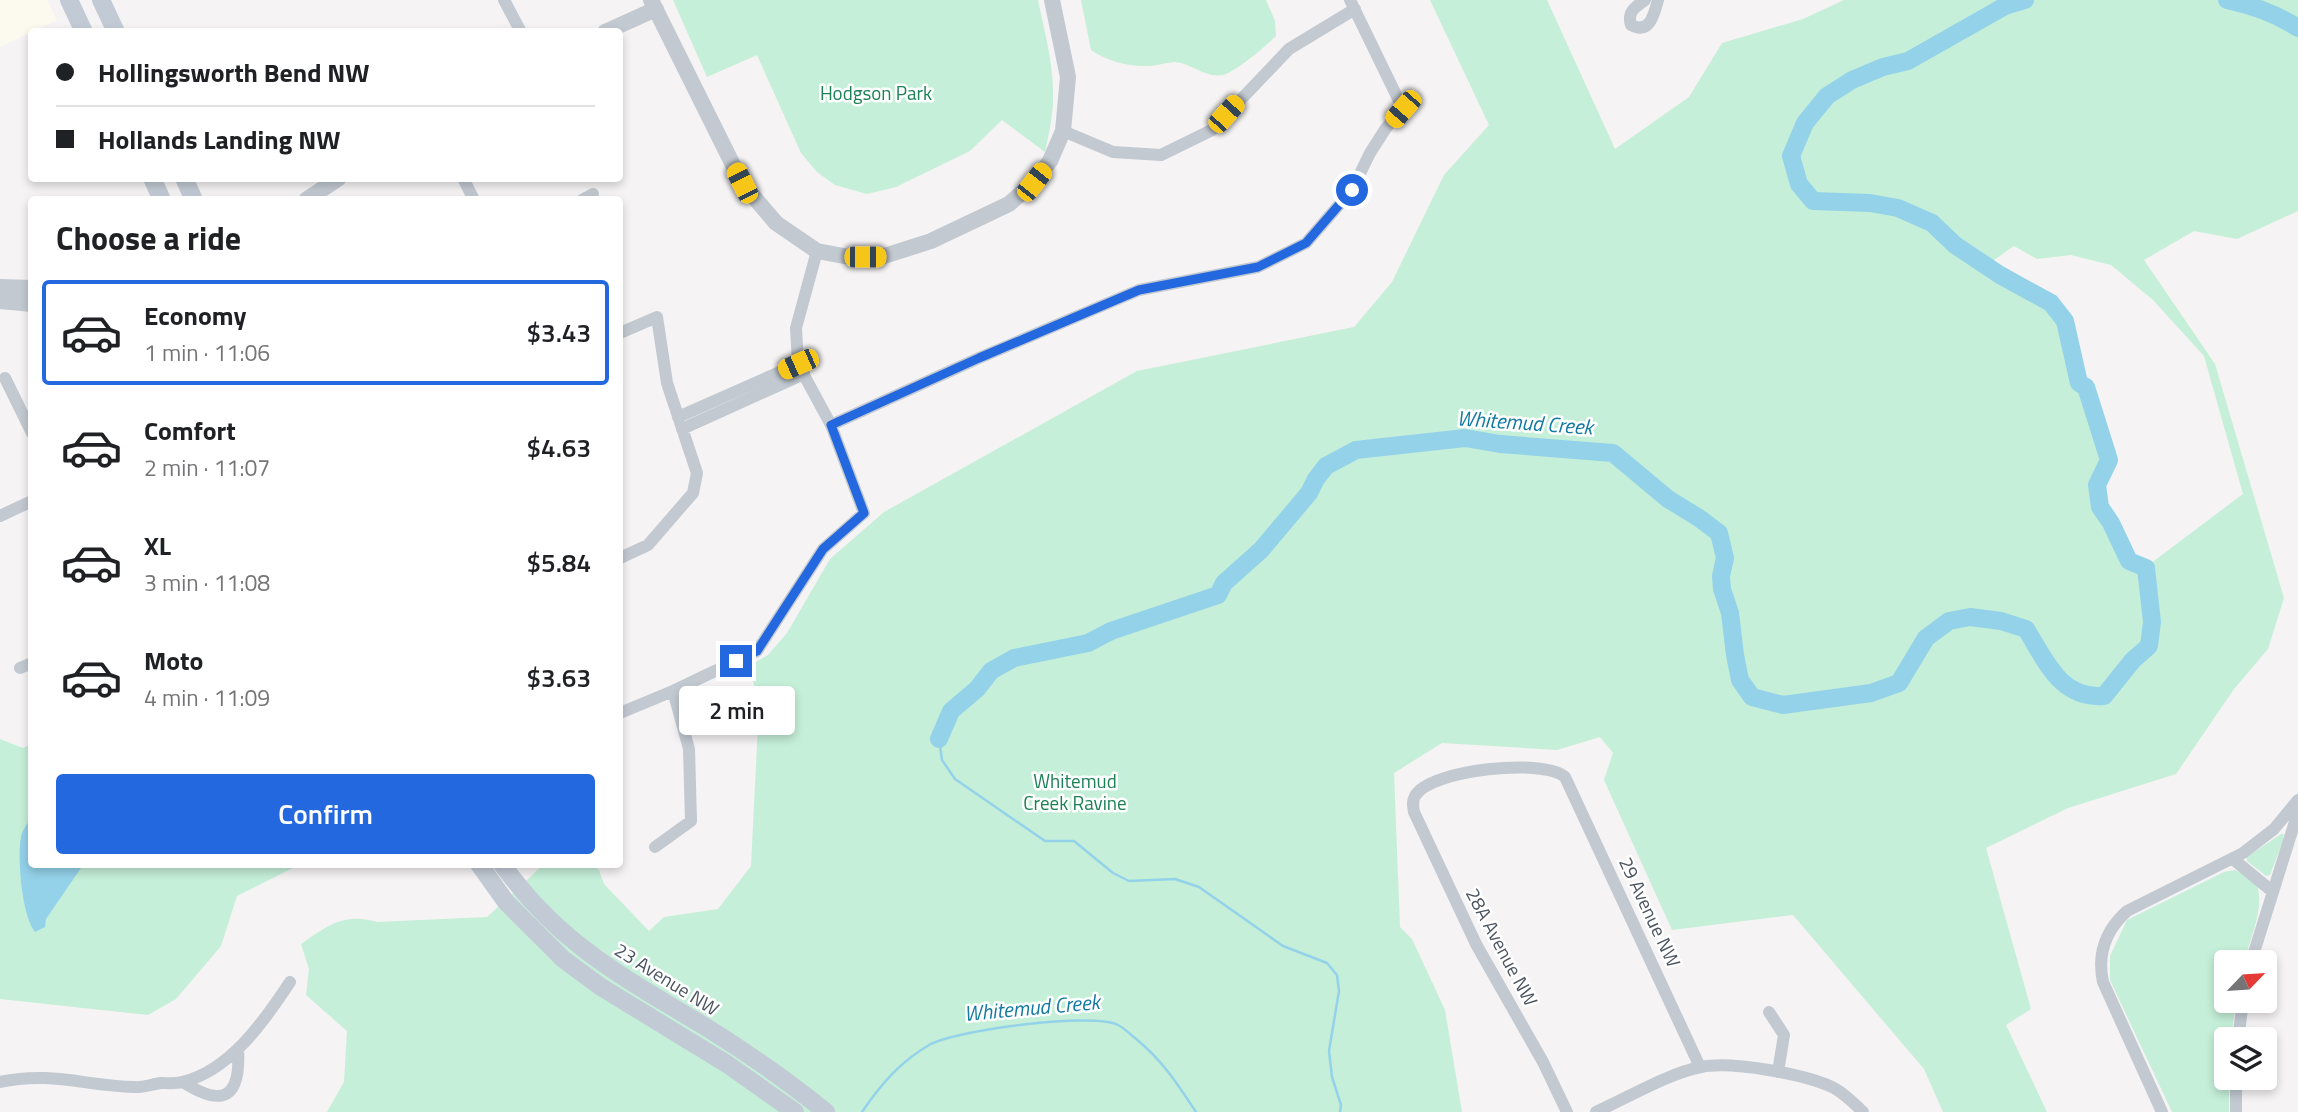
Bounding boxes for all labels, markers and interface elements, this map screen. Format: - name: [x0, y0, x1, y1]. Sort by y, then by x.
- text: Hollingsworth Bend NW: [98, 53, 369, 92]
- park label: Hodgson Park: [820, 78, 932, 107]
- car: [1382, 86, 1425, 132]
- car: [1205, 91, 1248, 137]
- text: Hollands Landing NW: [98, 120, 340, 159]
- car: [1013, 159, 1056, 205]
- car: [724, 160, 761, 206]
- route start: [1336, 174, 1368, 206]
- text: Choose a ride: [56, 214, 241, 262]
- car: [845, 247, 887, 268]
- text: Economy: [144, 296, 246, 335]
- icon: car: [60, 301, 123, 364]
- text: $3.43: [527, 313, 591, 352]
- text: 1 min · 11:06: [144, 335, 270, 370]
- car: [775, 346, 822, 382]
- water label: Whitemud Creek: [1456, 401, 1597, 443]
- text: Comfort: [144, 411, 236, 450]
- icon: car: [60, 416, 123, 479]
- text: $4.63: [527, 428, 591, 467]
- text: 2 min · 11:07: [144, 450, 270, 485]
- text: XL: [144, 526, 171, 565]
- icon: car: [60, 531, 123, 594]
- text: $5.84: [527, 543, 591, 582]
- text: 3 min · 11:08: [144, 565, 270, 600]
- text: Moto: [144, 641, 203, 680]
- route end: [720, 645, 752, 677]
- icon: car: [60, 646, 123, 709]
- text: $3.63: [527, 658, 591, 697]
- text: 4 min · 11:09: [144, 680, 270, 715]
- callout: 2 min: [678, 686, 794, 734]
- text: 2 min: [709, 693, 765, 728]
- park label: Whitemud Creek Ravine: [1023, 766, 1127, 817]
- button: Confirm: [56, 774, 595, 854]
- street label: 29 Avenue NW: [1612, 852, 1689, 972]
- street label: 28A Avenue NW: [1459, 883, 1546, 1011]
- street label: 23 Avenue NW: [609, 935, 725, 1022]
- north arrow: [2214, 950, 2277, 1013]
- map controls: [2214, 950, 2277, 1090]
- water label: Whitemud Creek: [963, 985, 1104, 1029]
- button: layers: [2214, 1027, 2277, 1090]

